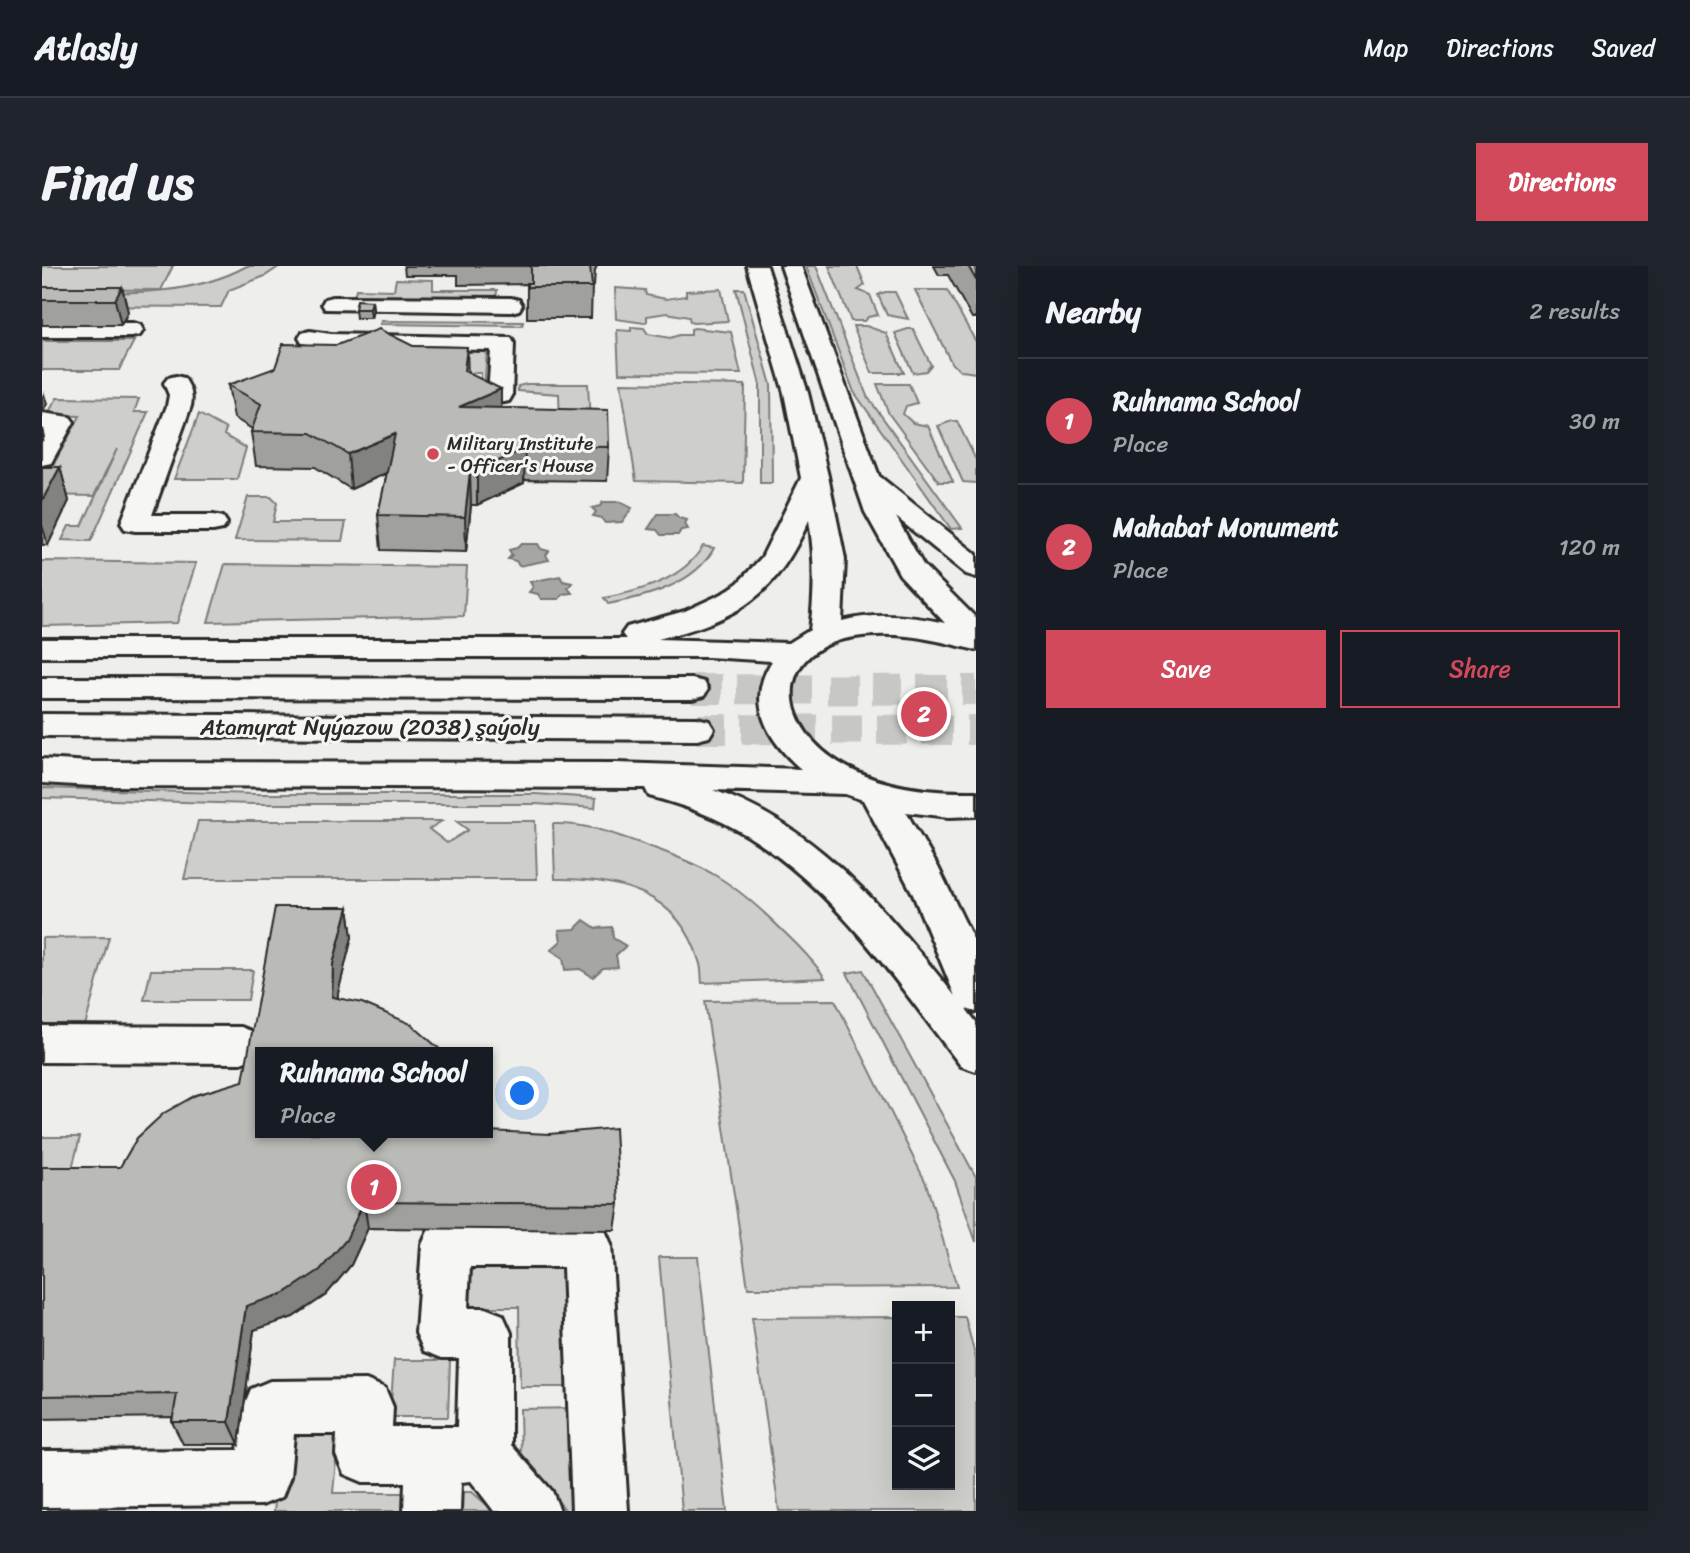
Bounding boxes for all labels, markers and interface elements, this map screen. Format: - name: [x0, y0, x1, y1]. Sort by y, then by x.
- text: Atlasly: [35, 19, 137, 77]
- text: Map: [1364, 27, 1408, 69]
- text: Directions: [1446, 27, 1554, 69]
- text: Saved: [1592, 27, 1655, 69]
- text: Find us: [42, 139, 194, 226]
- button: Directions: [1476, 143, 1648, 221]
- text: Nearby: [1046, 285, 1141, 339]
- text: 2 results: [1529, 291, 1620, 332]
- text: Ruhnama School: [1113, 378, 1300, 424]
- text: 1: [1064, 401, 1074, 442]
- text: 30 m: [1569, 401, 1620, 442]
- text: Place: [1113, 424, 1168, 465]
- place label: Military Institute - Officer's House: [447, 427, 594, 482]
- marker: Military Institute - Officer's House: [425, 446, 441, 462]
- text: Mahabat Monument: [1113, 504, 1338, 550]
- text: 2: [1062, 527, 1076, 568]
- text: 120 m: [1559, 527, 1620, 568]
- text: Place: [1113, 550, 1168, 591]
- button: Save: [1046, 630, 1326, 708]
- button: Share: [1340, 630, 1620, 708]
- pin: 2: [901, 688, 947, 740]
- street label: Atamyrat Nyýazow (2038) şaýoly: [199, 707, 540, 748]
- popup: [255, 1047, 493, 1138]
- text: Ruhnama School: [281, 1049, 467, 1095]
- your location: [505, 1076, 539, 1110]
- text: Place: [281, 1095, 336, 1136]
- pin: 1: [351, 1161, 397, 1213]
- map controls: [892, 1301, 955, 1490]
- button: +: [892, 1301, 955, 1364]
- button: −: [892, 1364, 955, 1427]
- button: layers: [892, 1427, 955, 1490]

